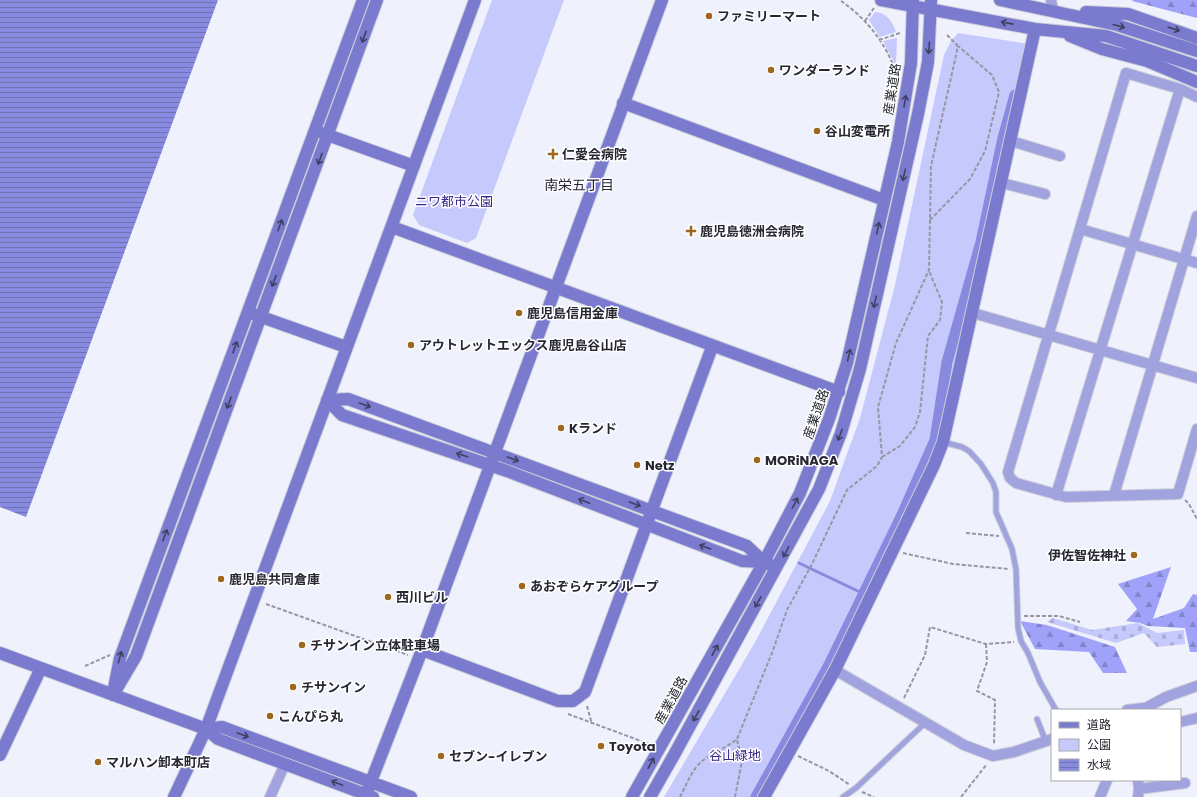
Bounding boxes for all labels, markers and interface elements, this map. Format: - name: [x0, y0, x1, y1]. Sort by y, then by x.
- place label: ファミリーマート: [717, 7, 821, 26]
- marker: ファミリーマート: [704, 11, 714, 21]
- one-way arrow: [1001, 19, 1014, 27]
- one-way arrow: [1112, 22, 1125, 30]
- one-way arrow: [1167, 26, 1179, 34]
- one-way arrow: [360, 30, 368, 42]
- one-way arrow: [925, 41, 933, 54]
- place label: ワンダーランド: [779, 61, 870, 80]
- street label: 産業道路: [879, 62, 905, 116]
- marker: ワンダーランド: [766, 65, 776, 75]
- one-way arrow: [901, 95, 909, 108]
- place label: 谷山変電所: [825, 122, 890, 141]
- marker: 谷山変電所: [812, 126, 822, 136]
- place label: 仁愛会病院: [562, 145, 627, 164]
- marker: 仁愛会病院: [547, 148, 559, 160]
- one-way arrow: [316, 153, 324, 165]
- one-way arrow: [900, 169, 908, 182]
- district label: 南栄五丁目: [544, 175, 614, 195]
- park label: ニワ都市公園: [415, 192, 493, 211]
- one-way arrow: [276, 220, 284, 232]
- place label: 鹿児島徳洲会病院: [700, 222, 804, 241]
- one-way arrow: [874, 222, 882, 235]
- marker: 鹿児島徳洲会病院: [685, 225, 697, 237]
- one-way arrow: [270, 274, 278, 286]
- one-way arrow: [871, 295, 879, 308]
- place label: 鹿児島信用金庫: [527, 304, 618, 323]
- marker: 鹿児島信用金庫: [514, 308, 524, 318]
- place label: アウトレットエックス鹿児島谷山店: [419, 336, 627, 355]
- marker: アウトレットエックス鹿児島谷山店: [406, 340, 416, 350]
- one-way arrow: [231, 342, 239, 354]
- one-way arrow: [845, 349, 853, 362]
- street label: 産業道路: [799, 386, 833, 442]
- one-way arrow: [225, 396, 233, 408]
- one-way arrow: [358, 402, 370, 410]
- place label: Kランド: [569, 419, 617, 438]
- marker: Kランド: [556, 423, 566, 433]
- one-way arrow: [836, 428, 844, 440]
- one-way arrow: [456, 451, 469, 458]
- place label: MORiNAGA: [765, 451, 839, 470]
- marker: MORiNAGA: [752, 455, 762, 465]
- one-way arrow: [507, 456, 519, 464]
- place label: Netz: [645, 456, 675, 475]
- marker: Netz: [632, 460, 642, 470]
- one-way arrow: [578, 496, 590, 504]
- one-way arrow: [792, 497, 799, 509]
- one-way arrow: [629, 501, 641, 509]
- one-way arrow: [162, 529, 170, 541]
- one-way arrow: [700, 543, 712, 551]
- one-way arrow: [781, 546, 789, 558]
- place label: 伊佐智佐神社: [1048, 546, 1126, 565]
- marker: 伊佐智佐神社: [1129, 550, 1139, 560]
- place label: 鹿児島共同倉庫: [229, 570, 320, 589]
- marker: 鹿児島共同倉庫: [216, 574, 226, 584]
- place label: あおぞらケアグループ: [530, 577, 659, 596]
- marker: あおぞらケアグループ: [517, 581, 527, 591]
- place label: 西川ビル: [396, 588, 448, 607]
- marker: 西川ビル: [383, 592, 393, 602]
- one-way arrow: [754, 596, 762, 608]
- place label: チサンイン立体駐車場: [310, 636, 440, 655]
- marker: チサンイン立体駐車場: [297, 640, 307, 650]
- one-way arrow: [711, 644, 719, 656]
- one-way arrow: [117, 650, 125, 663]
- street label: 産業道路: [650, 673, 692, 727]
- place label: チサンイン: [301, 678, 366, 697]
- marker: チサンイン: [288, 682, 298, 692]
- place label: こんぴら丸: [278, 707, 343, 726]
- legend: [1051, 709, 1181, 781]
- one-way arrow: [691, 710, 699, 722]
- marker: こんぴら丸: [265, 711, 275, 721]
- text: 道路: [1087, 716, 1111, 733]
- one-way arrow: [237, 731, 249, 739]
- text: 公園: [1087, 736, 1111, 753]
- place label: Toyota: [609, 737, 656, 756]
- marker: Toyota: [596, 741, 606, 751]
- park label: 谷山緑地: [709, 746, 761, 765]
- place label: セブン-イレブン: [449, 747, 548, 766]
- marker: セブン-イレブン: [436, 751, 446, 761]
- place label: マルハン卸本町店: [106, 753, 210, 772]
- text: 水域: [1087, 756, 1111, 773]
- marker: マルハン卸本町店: [93, 757, 103, 767]
- one-way arrow: [648, 757, 656, 769]
- one-way arrow: [331, 779, 343, 787]

